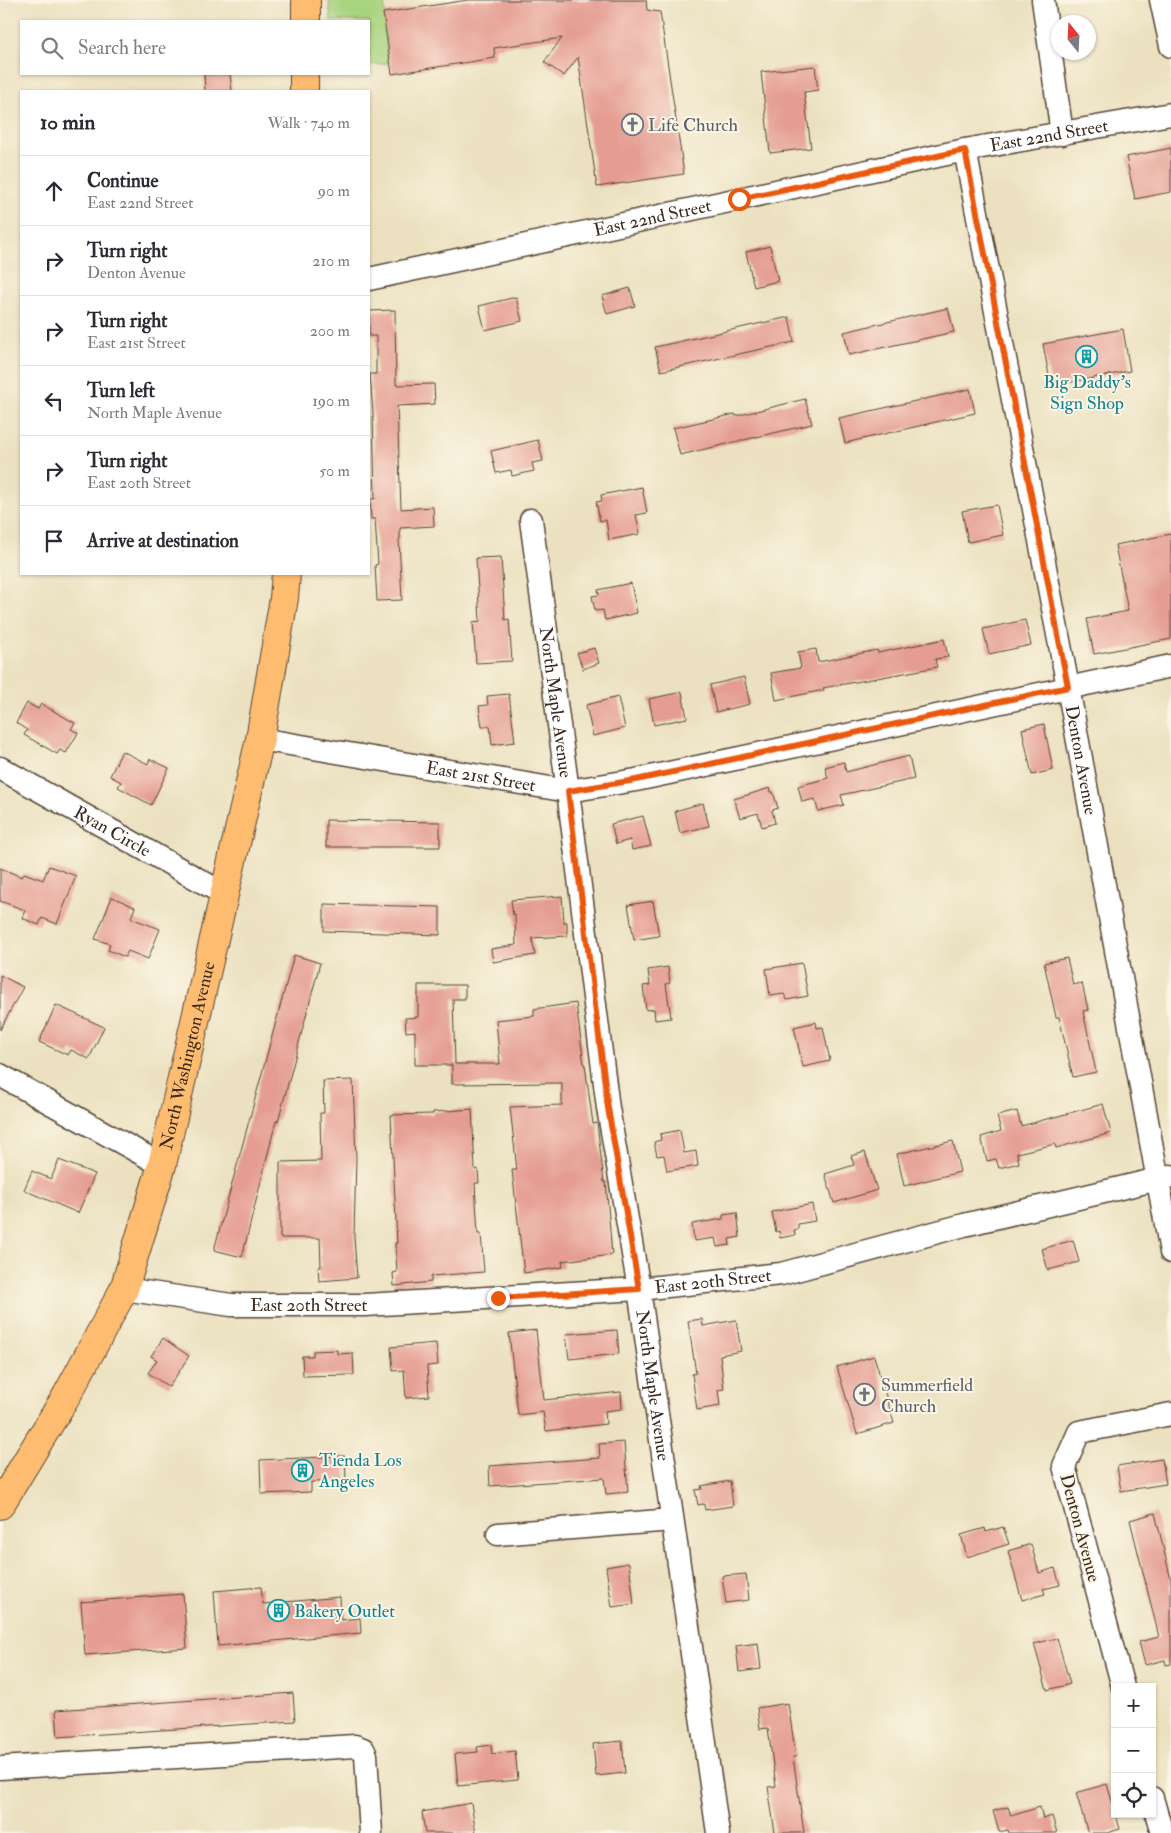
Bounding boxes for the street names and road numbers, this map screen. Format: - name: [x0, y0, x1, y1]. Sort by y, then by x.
- street label: East 22nd Street: [988, 114, 1110, 157]
- street label: East 22nd Street: [591, 194, 714, 242]
- street label: North Maple Avenue: [534, 625, 578, 780]
- street label: Denton Avenue: [1060, 703, 1103, 817]
- street label: East 21st Street: [424, 756, 538, 797]
- street label: Ryan Circle: [70, 800, 155, 862]
- street label: North Washington Avenue: [154, 959, 220, 1152]
- street label: East 20th Street: [654, 1264, 773, 1299]
- street label: East 20th Street: [250, 1294, 367, 1317]
- street label: North Maple Avenue: [631, 1308, 675, 1463]
- street label: Denton Avenue: [1055, 1471, 1106, 1585]

